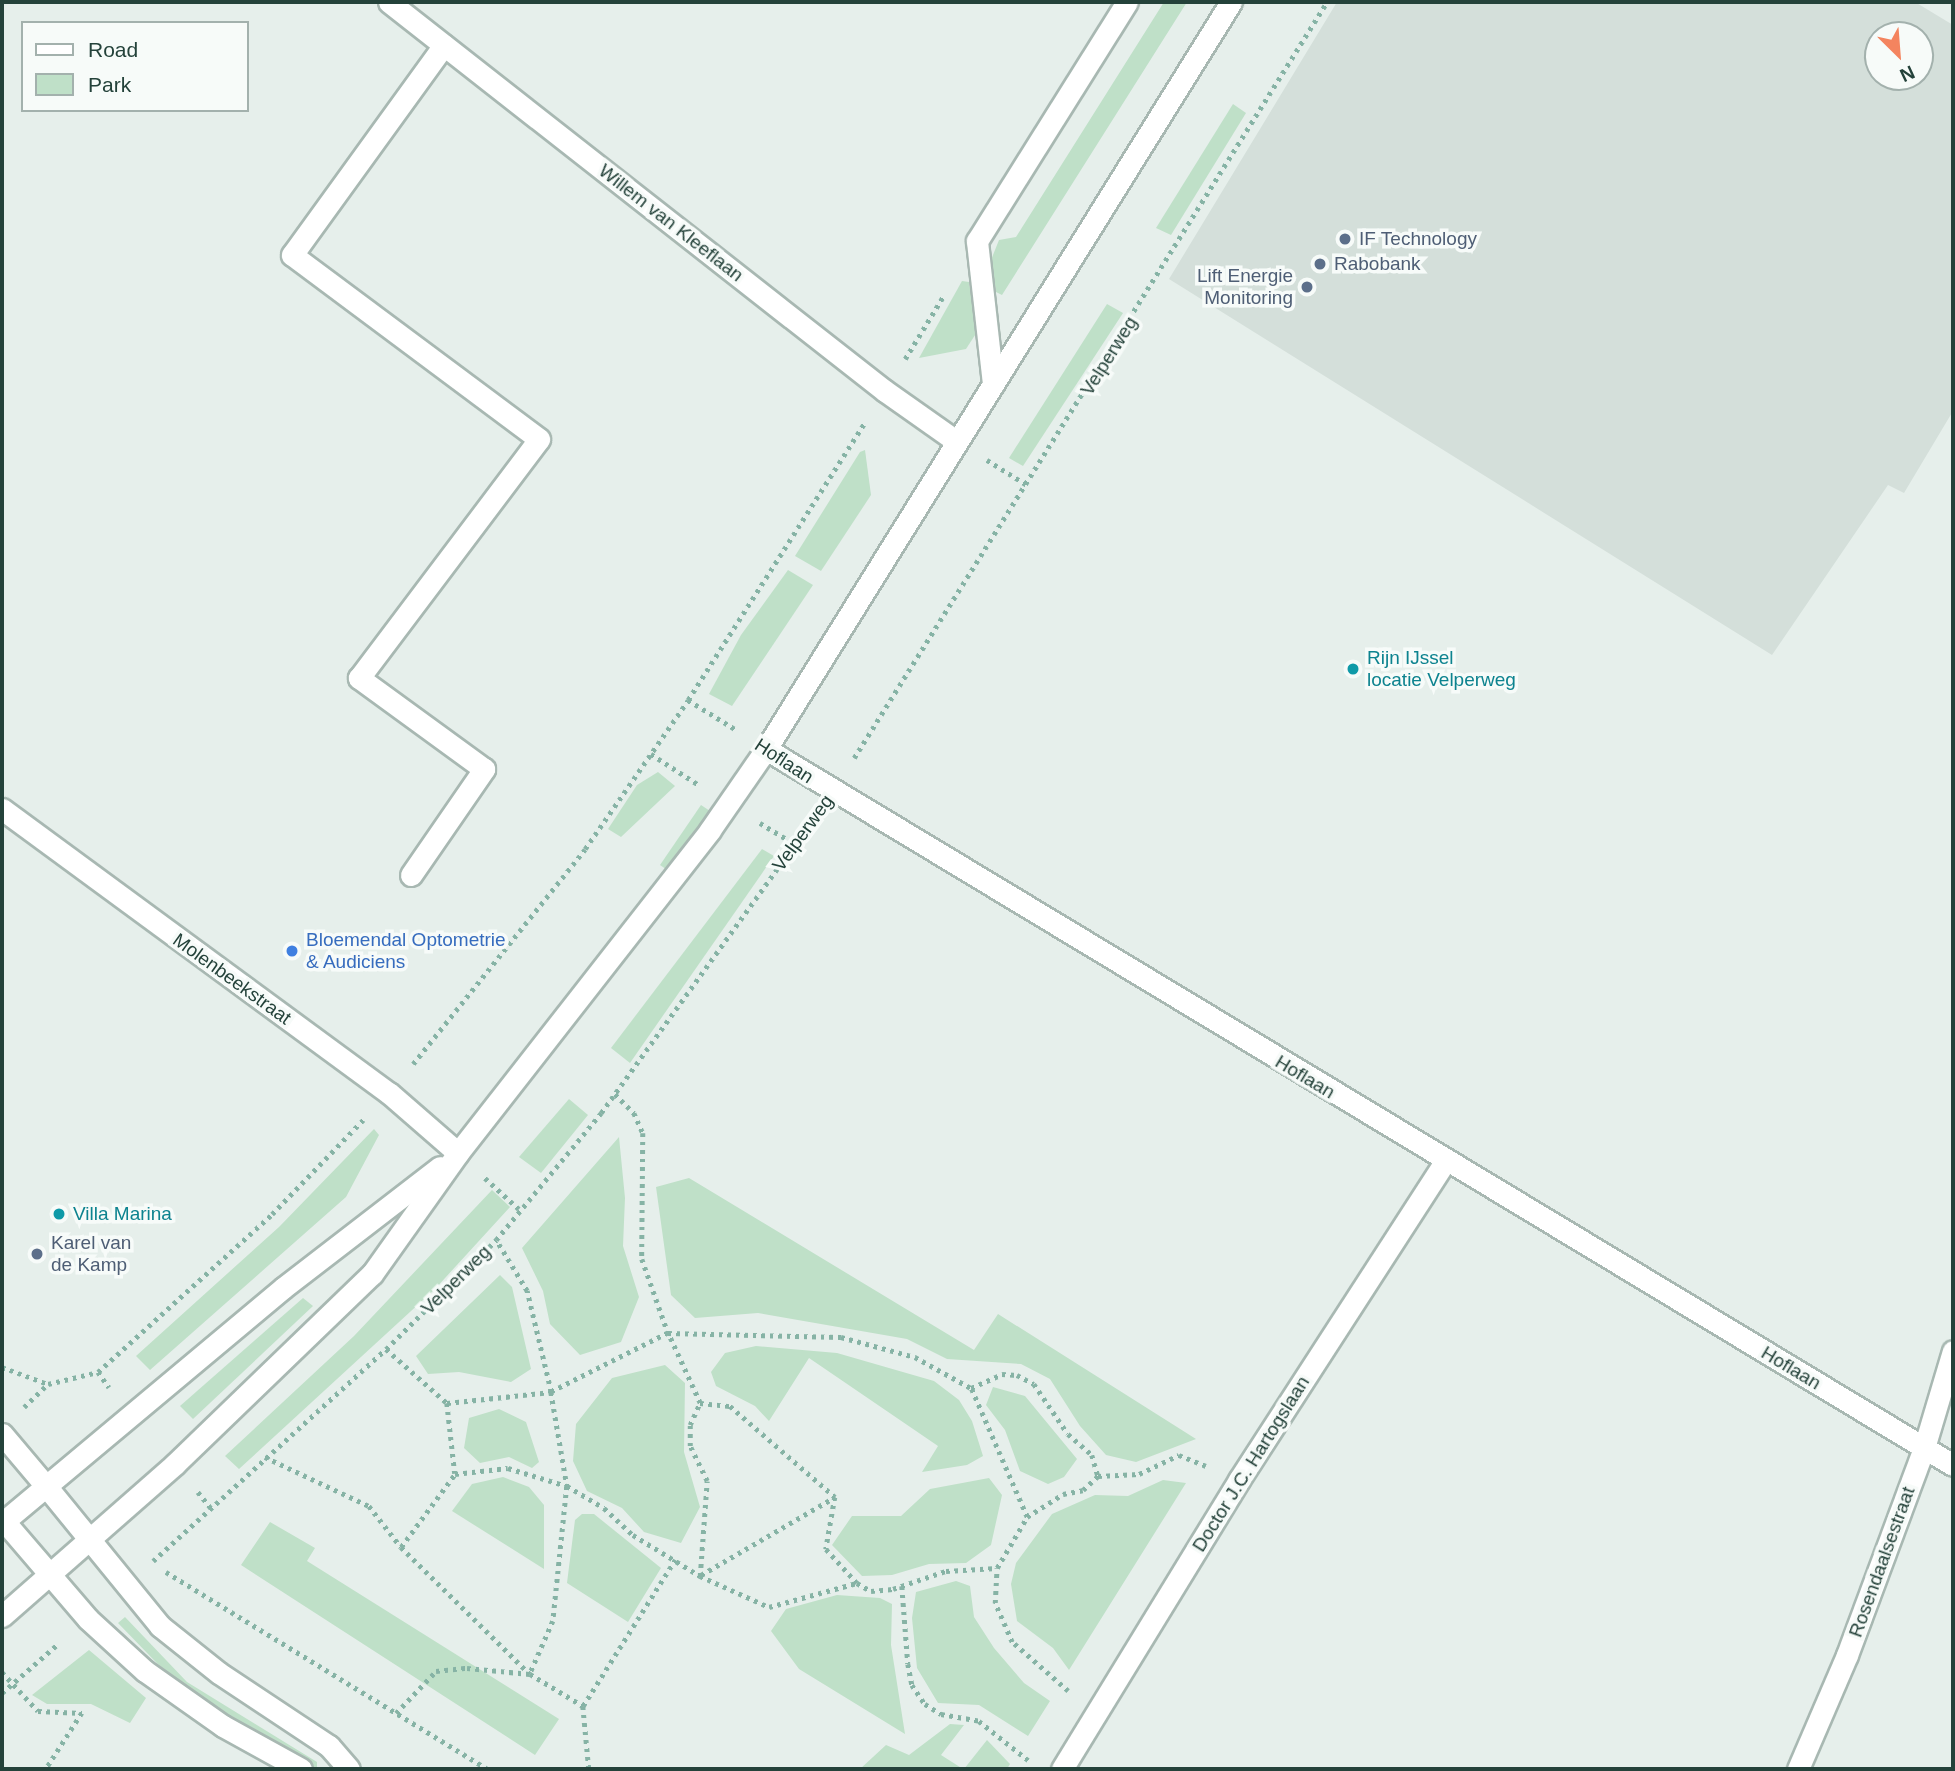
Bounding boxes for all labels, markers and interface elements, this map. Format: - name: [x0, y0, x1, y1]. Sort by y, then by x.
- legend: [21, 21, 248, 112]
- north arrow: [1864, 21, 1934, 91]
- text: Road: [88, 38, 138, 61]
- text: N: [1897, 61, 1918, 86]
- text: Park: [88, 73, 131, 96]
- street label: Willem van Kleeflaan: [594, 159, 748, 287]
- place label: IF Technology: [1359, 228, 1477, 250]
- marker: IF Technology: [1337, 231, 1353, 247]
- place label: Rabobank: [1334, 253, 1421, 275]
- marker: Rabobank: [1312, 256, 1328, 272]
- place label: Lift Energie Monitoring: [1197, 265, 1293, 309]
- marker: Lift Energie Monitoring: [1299, 279, 1315, 295]
- street label: Velperweg: [1076, 312, 1142, 400]
- place label: Rijn IJssel locatie Velperweg: [1367, 647, 1516, 691]
- marker: Rijn IJssel locatie Velperweg: [1345, 661, 1361, 677]
- street label: Hoflaan: [750, 734, 818, 788]
- street label: Velperweg: [768, 790, 838, 876]
- street label: Molenbeekstraat: [168, 928, 296, 1030]
- place label: Bloemendal Optometrie & Audiciens: [306, 929, 506, 973]
- marker: Bloemendal Optometrie & Audiciens: [284, 943, 300, 959]
- street label: Hoflaan: [1271, 1050, 1339, 1104]
- place label: Villa Marina: [73, 1203, 172, 1225]
- marker: Villa Marina: [51, 1206, 67, 1222]
- place label: Karel van de Kamp: [51, 1232, 131, 1276]
- street label: Velperweg: [417, 1241, 495, 1319]
- marker: Karel van de Kamp: [29, 1246, 45, 1262]
- street label: Hoflaan: [1757, 1341, 1825, 1395]
- street label: Doctor J.C. Hartogslaan: [1188, 1372, 1314, 1556]
- street label: Rosendaalsestraat: [1844, 1484, 1920, 1640]

